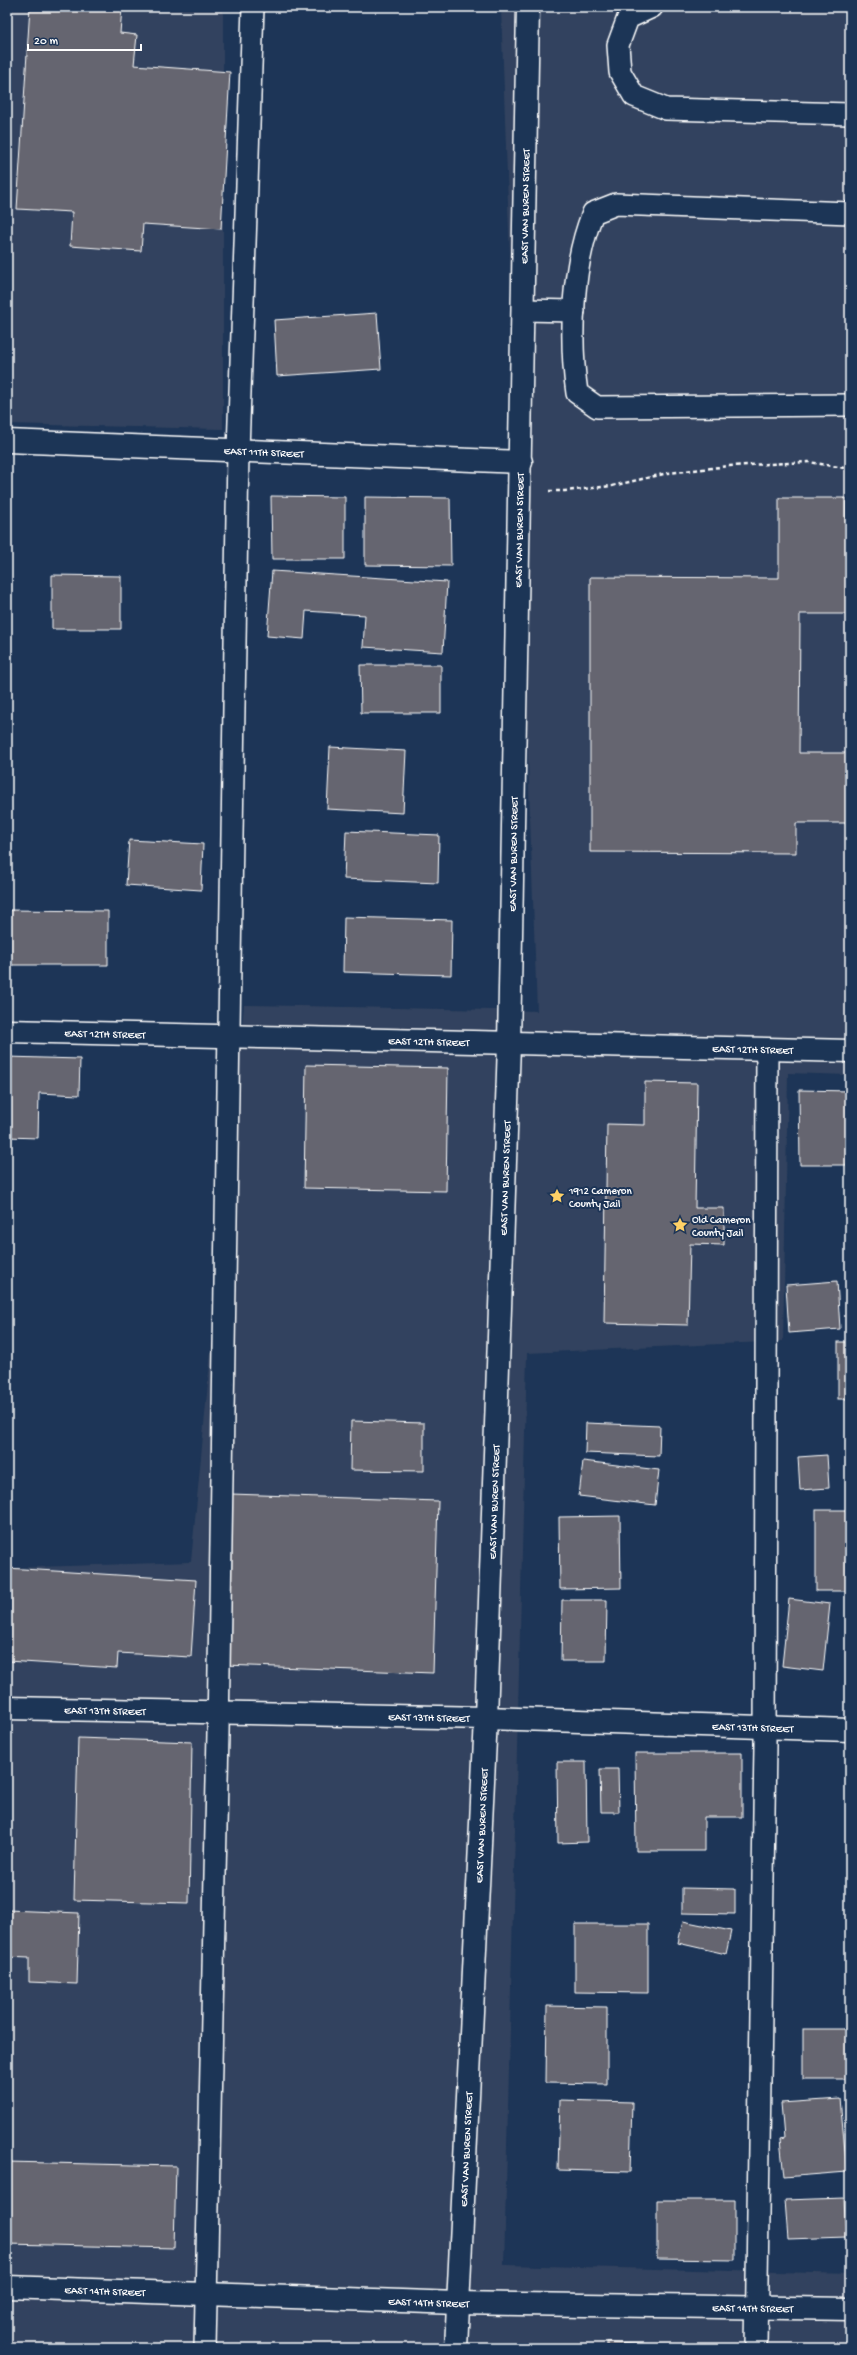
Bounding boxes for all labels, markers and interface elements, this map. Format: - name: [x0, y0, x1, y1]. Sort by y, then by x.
- scale bar: [28, 26, 141, 52]
- text: 20 m: [34, 35, 59, 49]
- street label: EAST VAN BUREN STREET: [519, 148, 533, 264]
- street label: EAST 11TH STREET: [223, 446, 305, 461]
- street label: EAST VAN BUREN STREET: [513, 472, 527, 588]
- street label: EAST VAN BUREN STREET: [507, 796, 522, 912]
- street label: EAST 12TH STREET: [64, 1028, 147, 1042]
- street label: EAST 12TH STREET: [388, 1036, 470, 1050]
- street label: EAST 12TH STREET: [712, 1044, 794, 1058]
- street label: EAST VAN BUREN STREET: [498, 1120, 514, 1236]
- place label: 1912 Cameron County Jail: [568, 1186, 633, 1211]
- place icon: 1912 Cameron County Jail: [548, 1187, 566, 1205]
- place label: Old Cameron County Jail: [692, 1215, 751, 1240]
- place icon: Old Cameron County Jail: [671, 1216, 689, 1234]
- street label: EAST VAN BUREN STREET: [487, 1443, 503, 1560]
- street label: EAST 13TH STREET: [64, 1705, 147, 1719]
- street label: EAST 13TH STREET: [388, 1712, 471, 1726]
- street label: EAST 13TH STREET: [712, 1721, 794, 1736]
- street label: EAST VAN BUREN STREET: [474, 1767, 492, 1884]
- street label: EAST VAN BUREN STREET: [459, 2091, 476, 2207]
- street label: EAST 14TH STREET: [64, 2285, 146, 2300]
- street label: EAST 14TH STREET: [388, 2297, 470, 2311]
- street label: EAST 14TH STREET: [712, 2303, 794, 2316]

